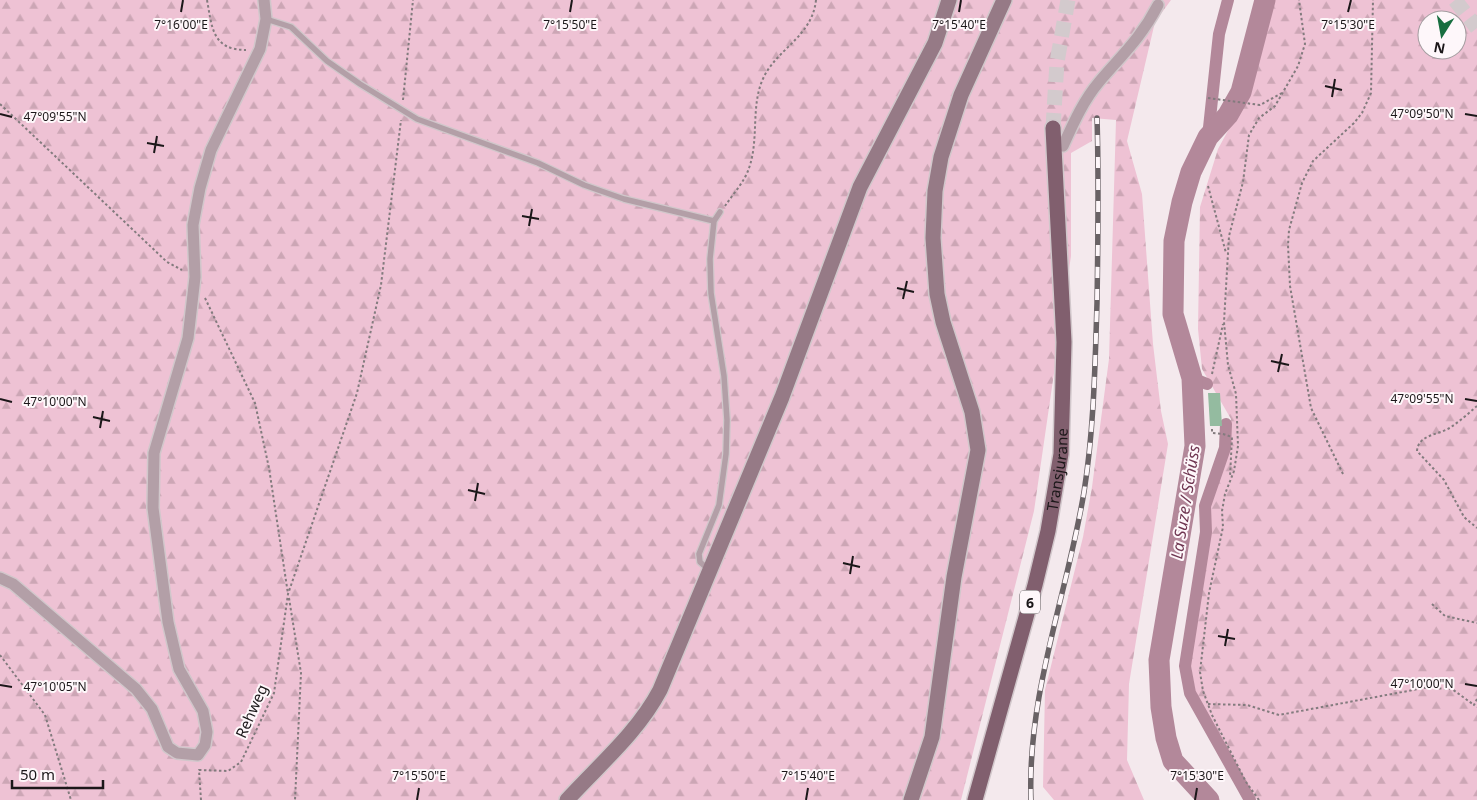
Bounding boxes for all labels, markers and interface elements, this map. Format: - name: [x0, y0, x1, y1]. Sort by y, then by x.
- north arrow: [1417, 10, 1467, 60]
- text: 7°16'00"E: [154, 16, 208, 33]
- text: 7°15'50"E: [543, 16, 597, 33]
- text: 7°15'40"E: [932, 16, 986, 33]
- text: 7°15'30"E: [1321, 16, 1375, 33]
- text: N: [1432, 38, 1447, 59]
- text: 47°09'50"N: [1390, 105, 1454, 122]
- text: 47°09'55"N: [23, 108, 87, 125]
- text: 47°09'55"N: [1390, 390, 1454, 407]
- text: 47°10'00"N: [23, 393, 87, 410]
- street label: Transjurane: [1042, 428, 1072, 513]
- water label: La Suze / Schüss: [1165, 443, 1205, 561]
- road number: 6: [1020, 590, 1040, 614]
- text: 47°10'00"N: [1390, 675, 1454, 692]
- text: 47°10'05"N: [23, 678, 87, 695]
- street label: Rehweg: [230, 681, 272, 741]
- scale bar: [12, 758, 104, 790]
- text: 50 m: [20, 764, 55, 784]
- text: 7°15'50"E: [392, 767, 446, 784]
- text: 7°15'40"E: [781, 767, 835, 784]
- text: 7°15'30"E: [1170, 767, 1224, 784]

